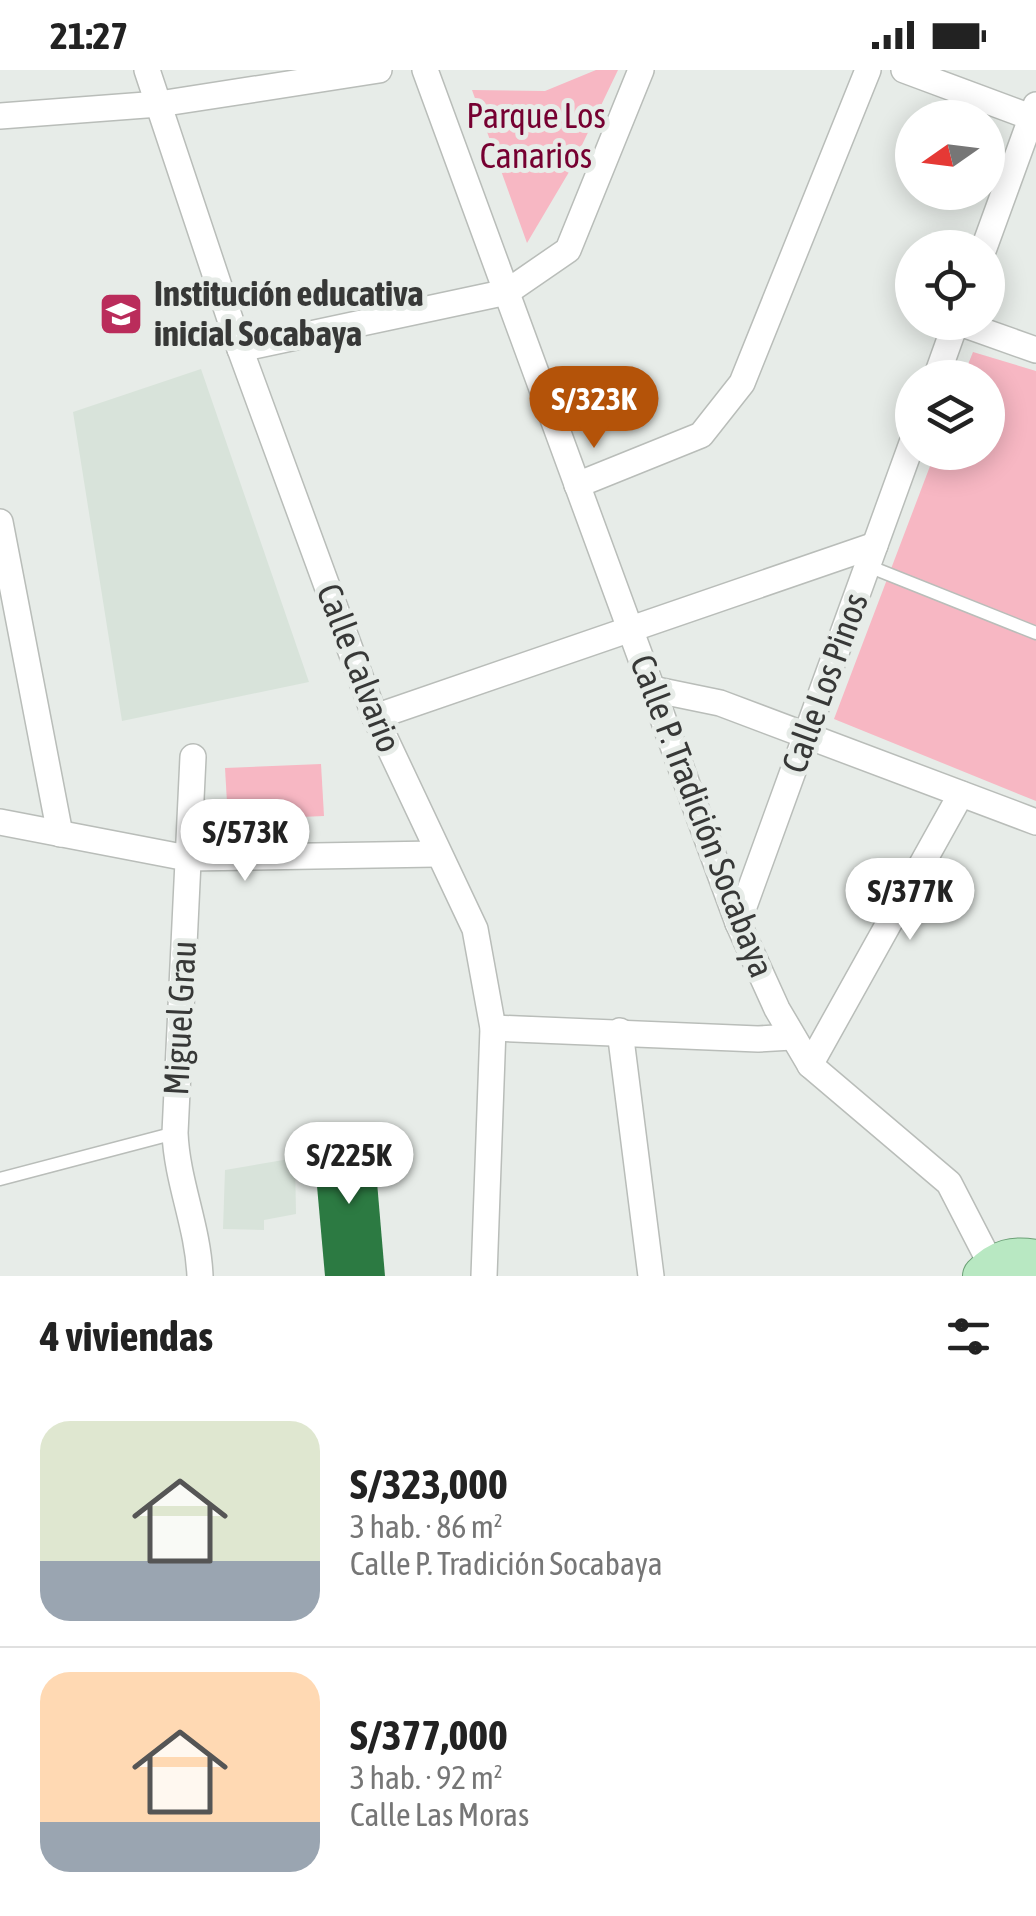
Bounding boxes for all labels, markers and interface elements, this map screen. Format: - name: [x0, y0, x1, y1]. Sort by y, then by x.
- text: 21:27: [50, 14, 128, 57]
- park label: Parque Los Canarios: [466, 95, 606, 175]
- north arrow: [895, 100, 1005, 210]
- map controls: [895, 100, 1005, 470]
- button: locate: [895, 230, 1005, 340]
- place label: Institución educativa inicial Socabaya: [154, 273, 424, 353]
- school or university icon: Institución educativa inicial Socabaya: [98, 291, 144, 337]
- button: layers: [895, 360, 1005, 470]
- pin: S/323K: [513, 366, 675, 451]
- text: S/323K: [551, 380, 637, 417]
- street label: Calle Calvario: [310, 578, 410, 757]
- street label: Calle Los Pinos: [773, 587, 875, 778]
- street label: Calle P. Tradición Socabaya: [623, 649, 783, 982]
- pin: S/573K: [164, 799, 326, 884]
- text: S/573K: [202, 813, 288, 850]
- pin: S/377K: [829, 858, 991, 943]
- text: S/377K: [867, 872, 953, 909]
- street label: Miguel Grau: [155, 940, 203, 1096]
- pin: S/225K: [268, 1122, 430, 1207]
- text: S/225K: [306, 1136, 392, 1173]
- icon: filters: [941, 1309, 996, 1364]
- text: 4 viviendas: [40, 1312, 213, 1360]
- text: S/323,000: [350, 1460, 508, 1508]
- icon: home: [120, 1461, 240, 1581]
- text: 3 hab. · 86 m²: [350, 1508, 503, 1545]
- text: Calle P. Tradición Socabaya: [350, 1545, 663, 1582]
- text: S/377,000: [350, 1711, 508, 1759]
- icon: home: [120, 1712, 240, 1832]
- text: 3 hab. · 92 m²: [350, 1759, 503, 1796]
- text: Calle Las Moras: [350, 1796, 529, 1833]

